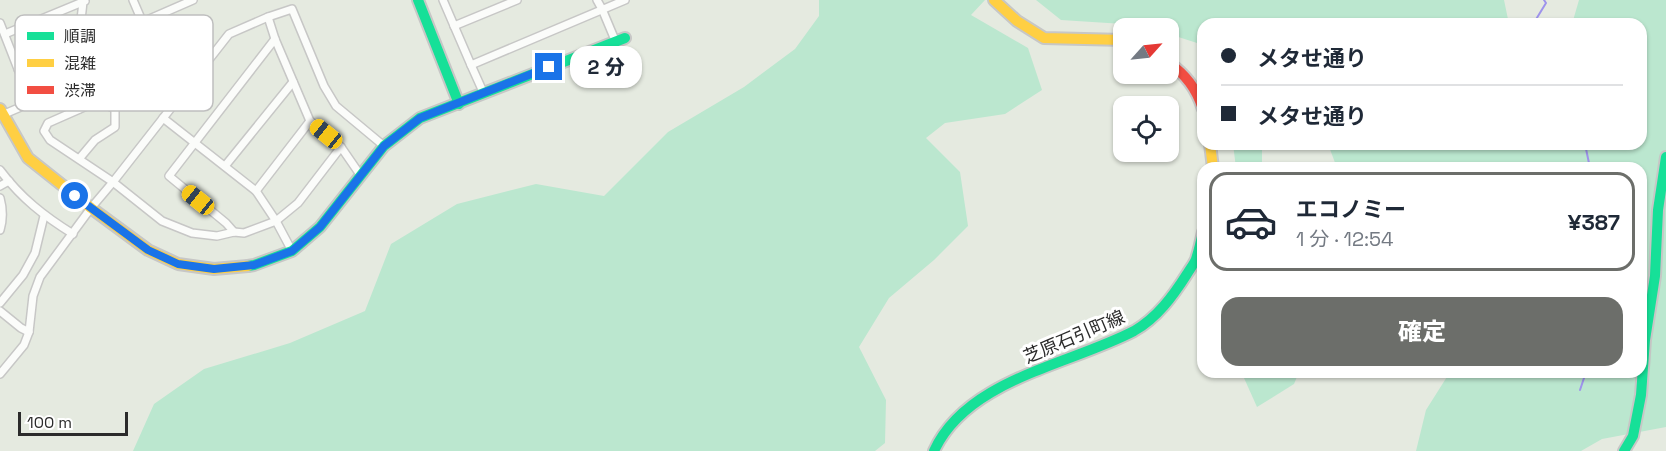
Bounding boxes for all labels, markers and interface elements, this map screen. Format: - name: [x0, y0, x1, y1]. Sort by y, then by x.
- legend: [15, 15, 213, 111]
- north arrow: [1113, 18, 1179, 84]
- map controls: [1113, 18, 1179, 162]
- text: 順調: [64, 26, 96, 47]
- text: メタせ通り: [1257, 44, 1367, 72]
- callout: 2 分: [570, 46, 642, 88]
- text: 混雑: [64, 53, 96, 74]
- route end: [535, 53, 562, 80]
- text: 2 分: [588, 54, 624, 80]
- text: 渋滞: [64, 80, 96, 101]
- button: locate: [1113, 96, 1179, 162]
- text: メタせ通り: [1257, 102, 1367, 130]
- car: [306, 116, 346, 152]
- route start: [61, 182, 88, 209]
- car: [178, 182, 218, 218]
- icon: car: [1224, 195, 1278, 249]
- text: エコノミー: [1296, 195, 1406, 223]
- text: ¥387: [1568, 208, 1620, 236]
- text: 1 分 · 12:54: [1296, 226, 1393, 252]
- button: 確定: [1221, 297, 1623, 366]
- street label: 芝原石引町線: [1020, 305, 1128, 368]
- scale bar: [18, 409, 128, 436]
- text: 100 m: [27, 412, 72, 433]

